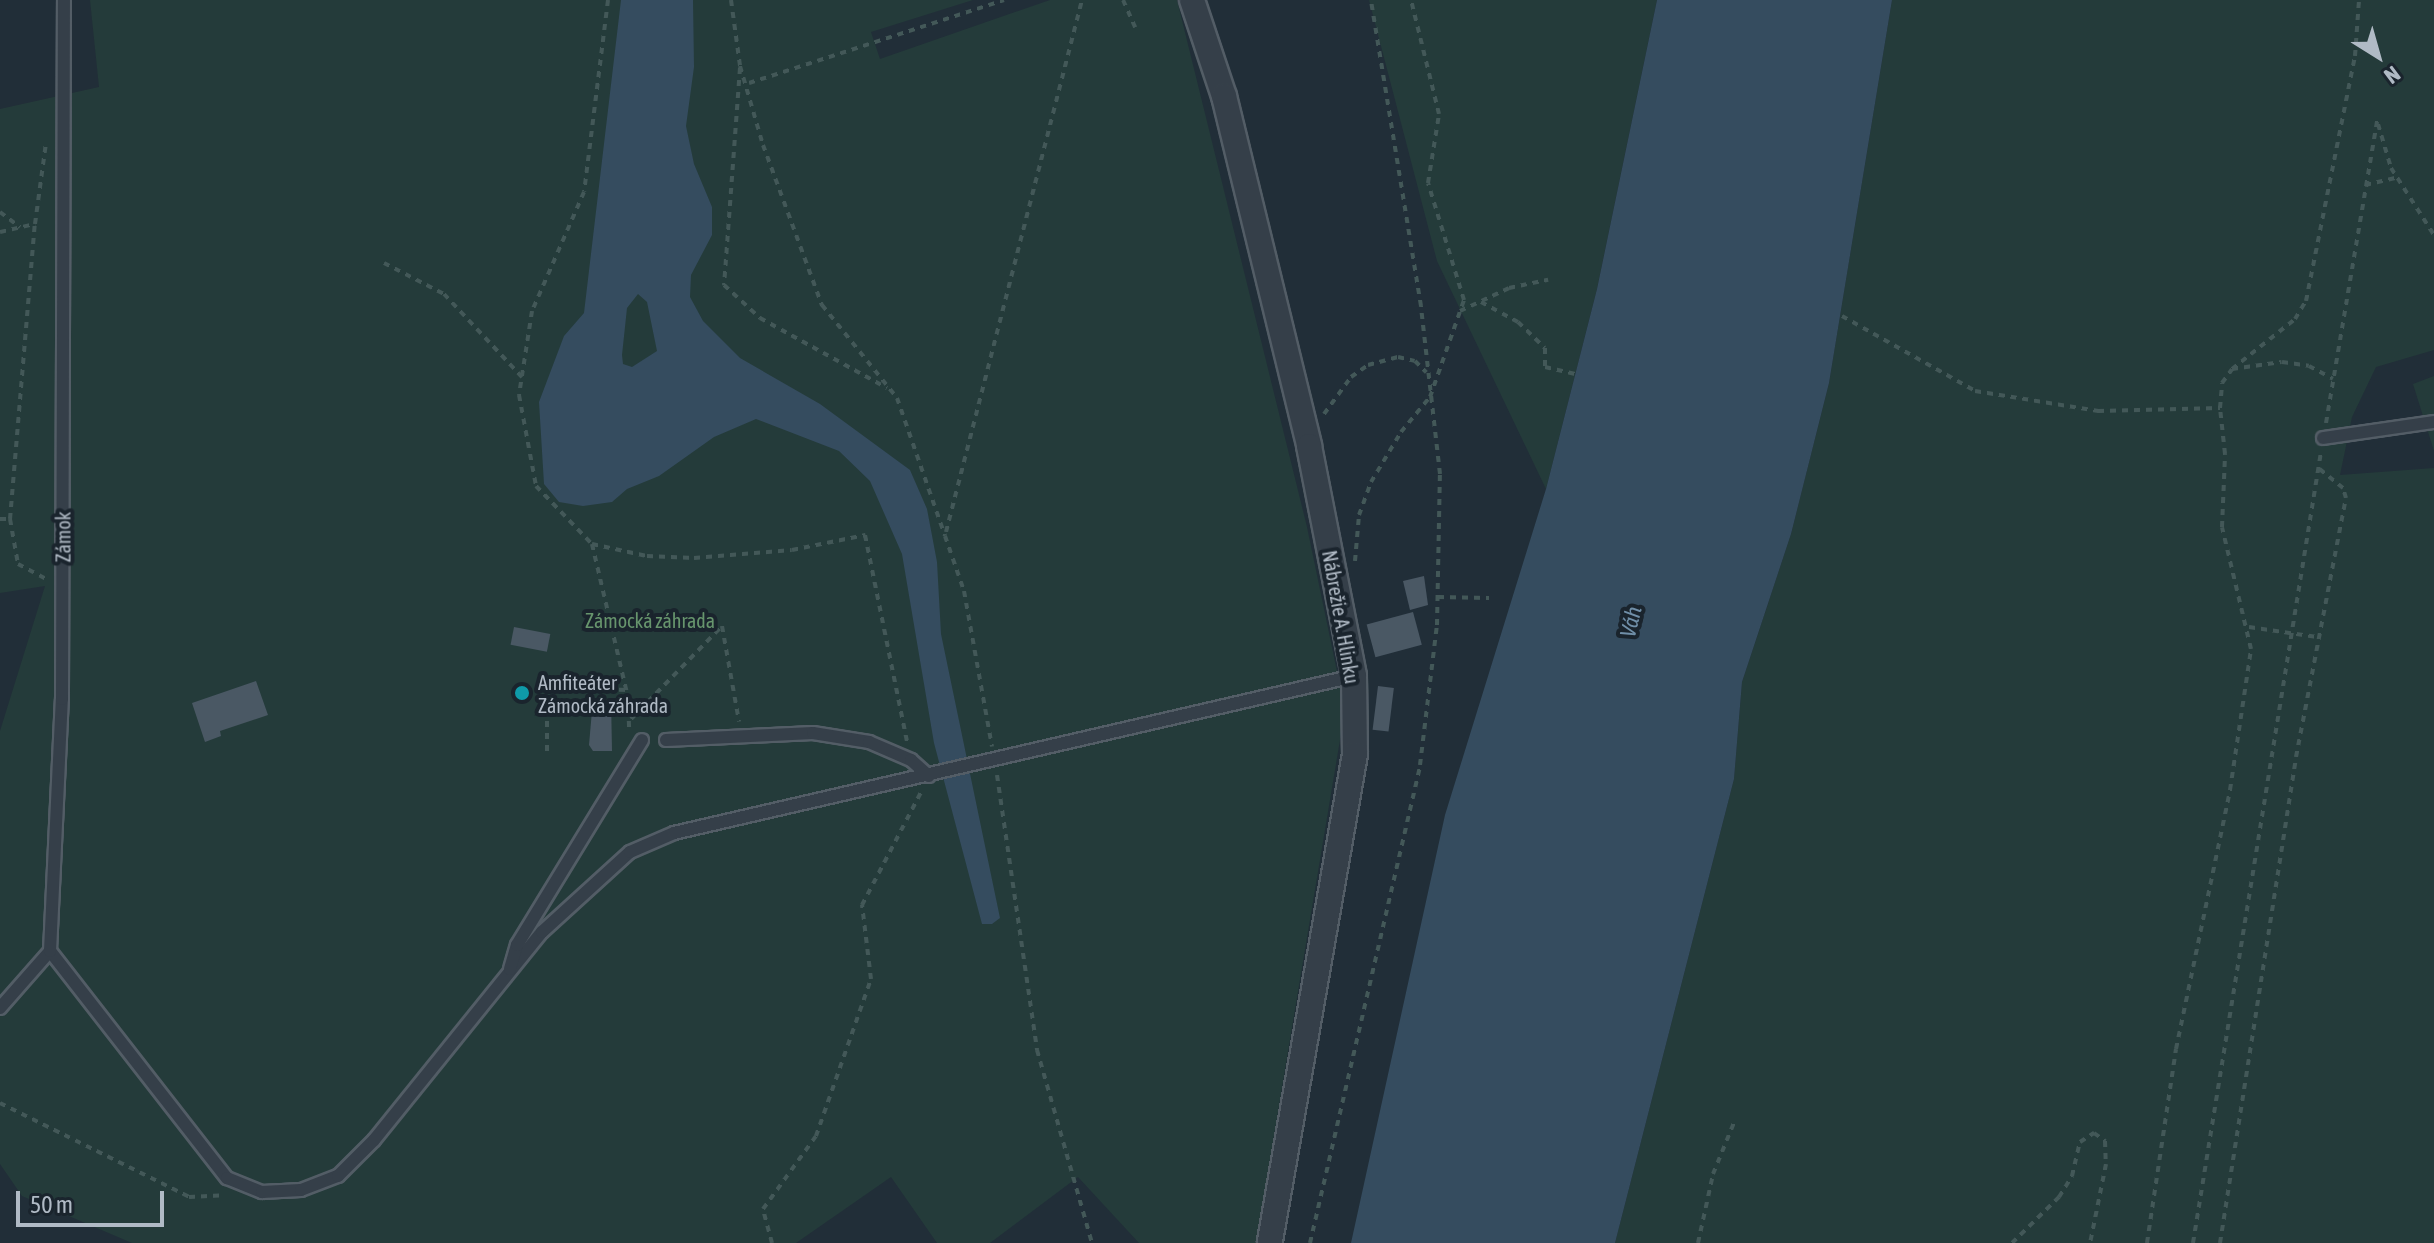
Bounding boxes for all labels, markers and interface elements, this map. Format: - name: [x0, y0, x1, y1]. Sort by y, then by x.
- north arrow: [2338, 16, 2418, 96]
- text: N: [2379, 61, 2405, 89]
- street label: Zámok: [51, 512, 75, 562]
- street label: Nábrežie A. Hlinku: [1317, 548, 1365, 686]
- water label: Váh: [1614, 604, 1648, 640]
- park label: Zámocká záhrada: [585, 608, 715, 632]
- place label: Amfiteáter Zámocká záhrada: [538, 670, 668, 717]
- marker: Amfiteáter Zámocká záhrada: [513, 684, 531, 702]
- scale bar: [20, 1175, 168, 1225]
- text: 50 m: [30, 1191, 73, 1218]

